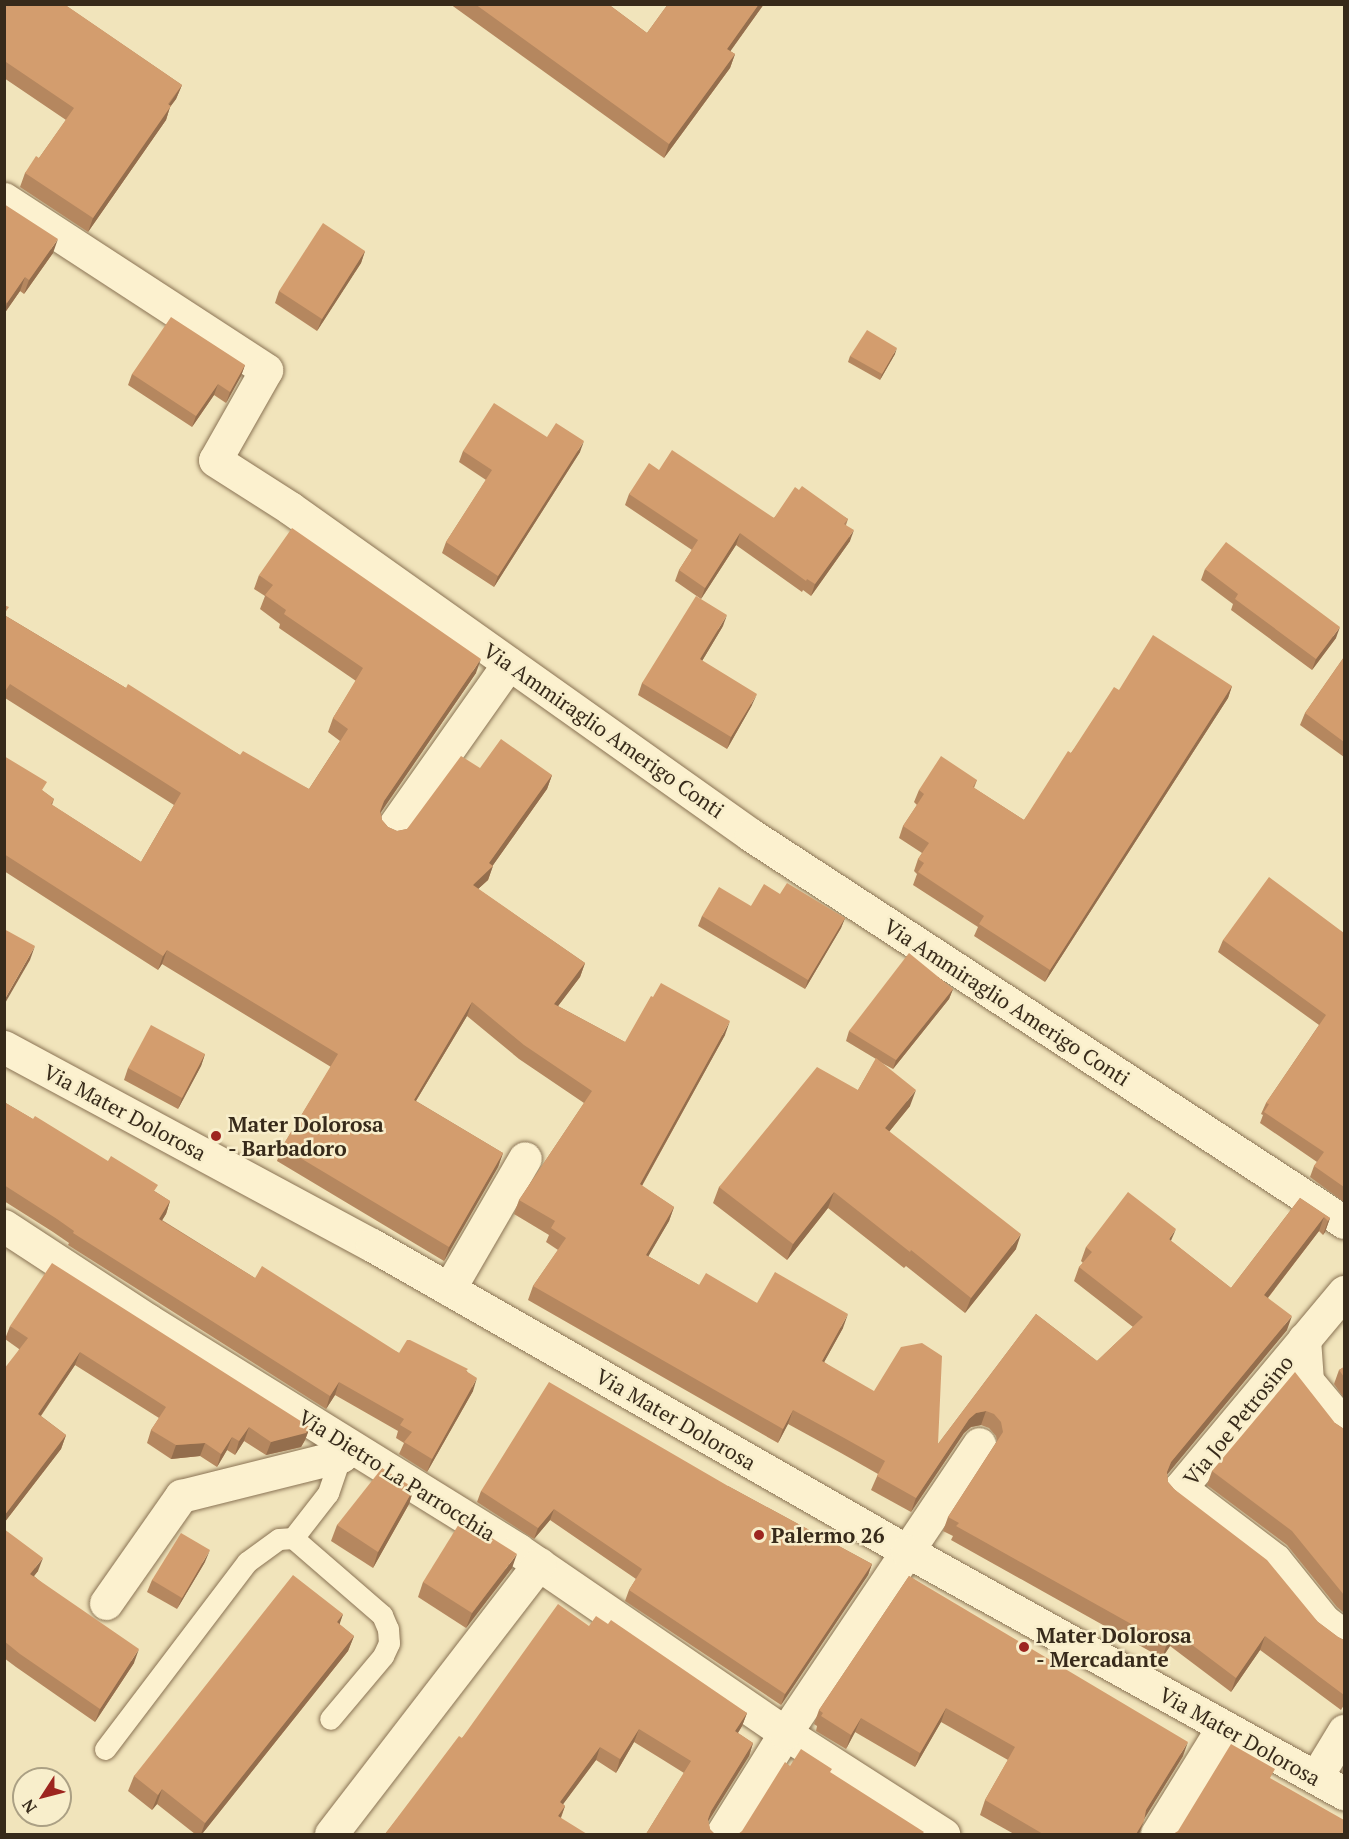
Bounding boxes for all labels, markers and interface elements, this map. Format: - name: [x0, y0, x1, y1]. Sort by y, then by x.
- street label: Via Ammiraglio Amerigo Conti: [478, 637, 730, 823]
- street label: Via Ammiraglio Amerigo Conti: [879, 913, 1135, 1091]
- street label: Via Mater Dolorosa: [39, 1059, 211, 1165]
- place label: Mater Dolorosa - Barbadoro: [228, 1111, 384, 1161]
- marker: Mater Dolorosa - Barbadoro: [209, 1129, 223, 1143]
- street label: Via Joe Petrosino: [1178, 1350, 1298, 1490]
- street label: Via Mater Dolorosa: [592, 1363, 760, 1475]
- street label: Via Dietro La Parrocchia: [294, 1404, 500, 1546]
- place label: Palermo 26: [771, 1522, 885, 1548]
- marker: Palermo 26: [752, 1528, 766, 1542]
- place label: Mater Dolorosa - Mercadante: [1036, 1622, 1192, 1672]
- marker: Mater Dolorosa - Mercadante: [1017, 1640, 1031, 1654]
- street label: Via Mater Dolorosa: [1155, 1681, 1325, 1791]
- north arrow: [12, 1767, 72, 1827]
- text: N: [17, 1795, 42, 1818]

